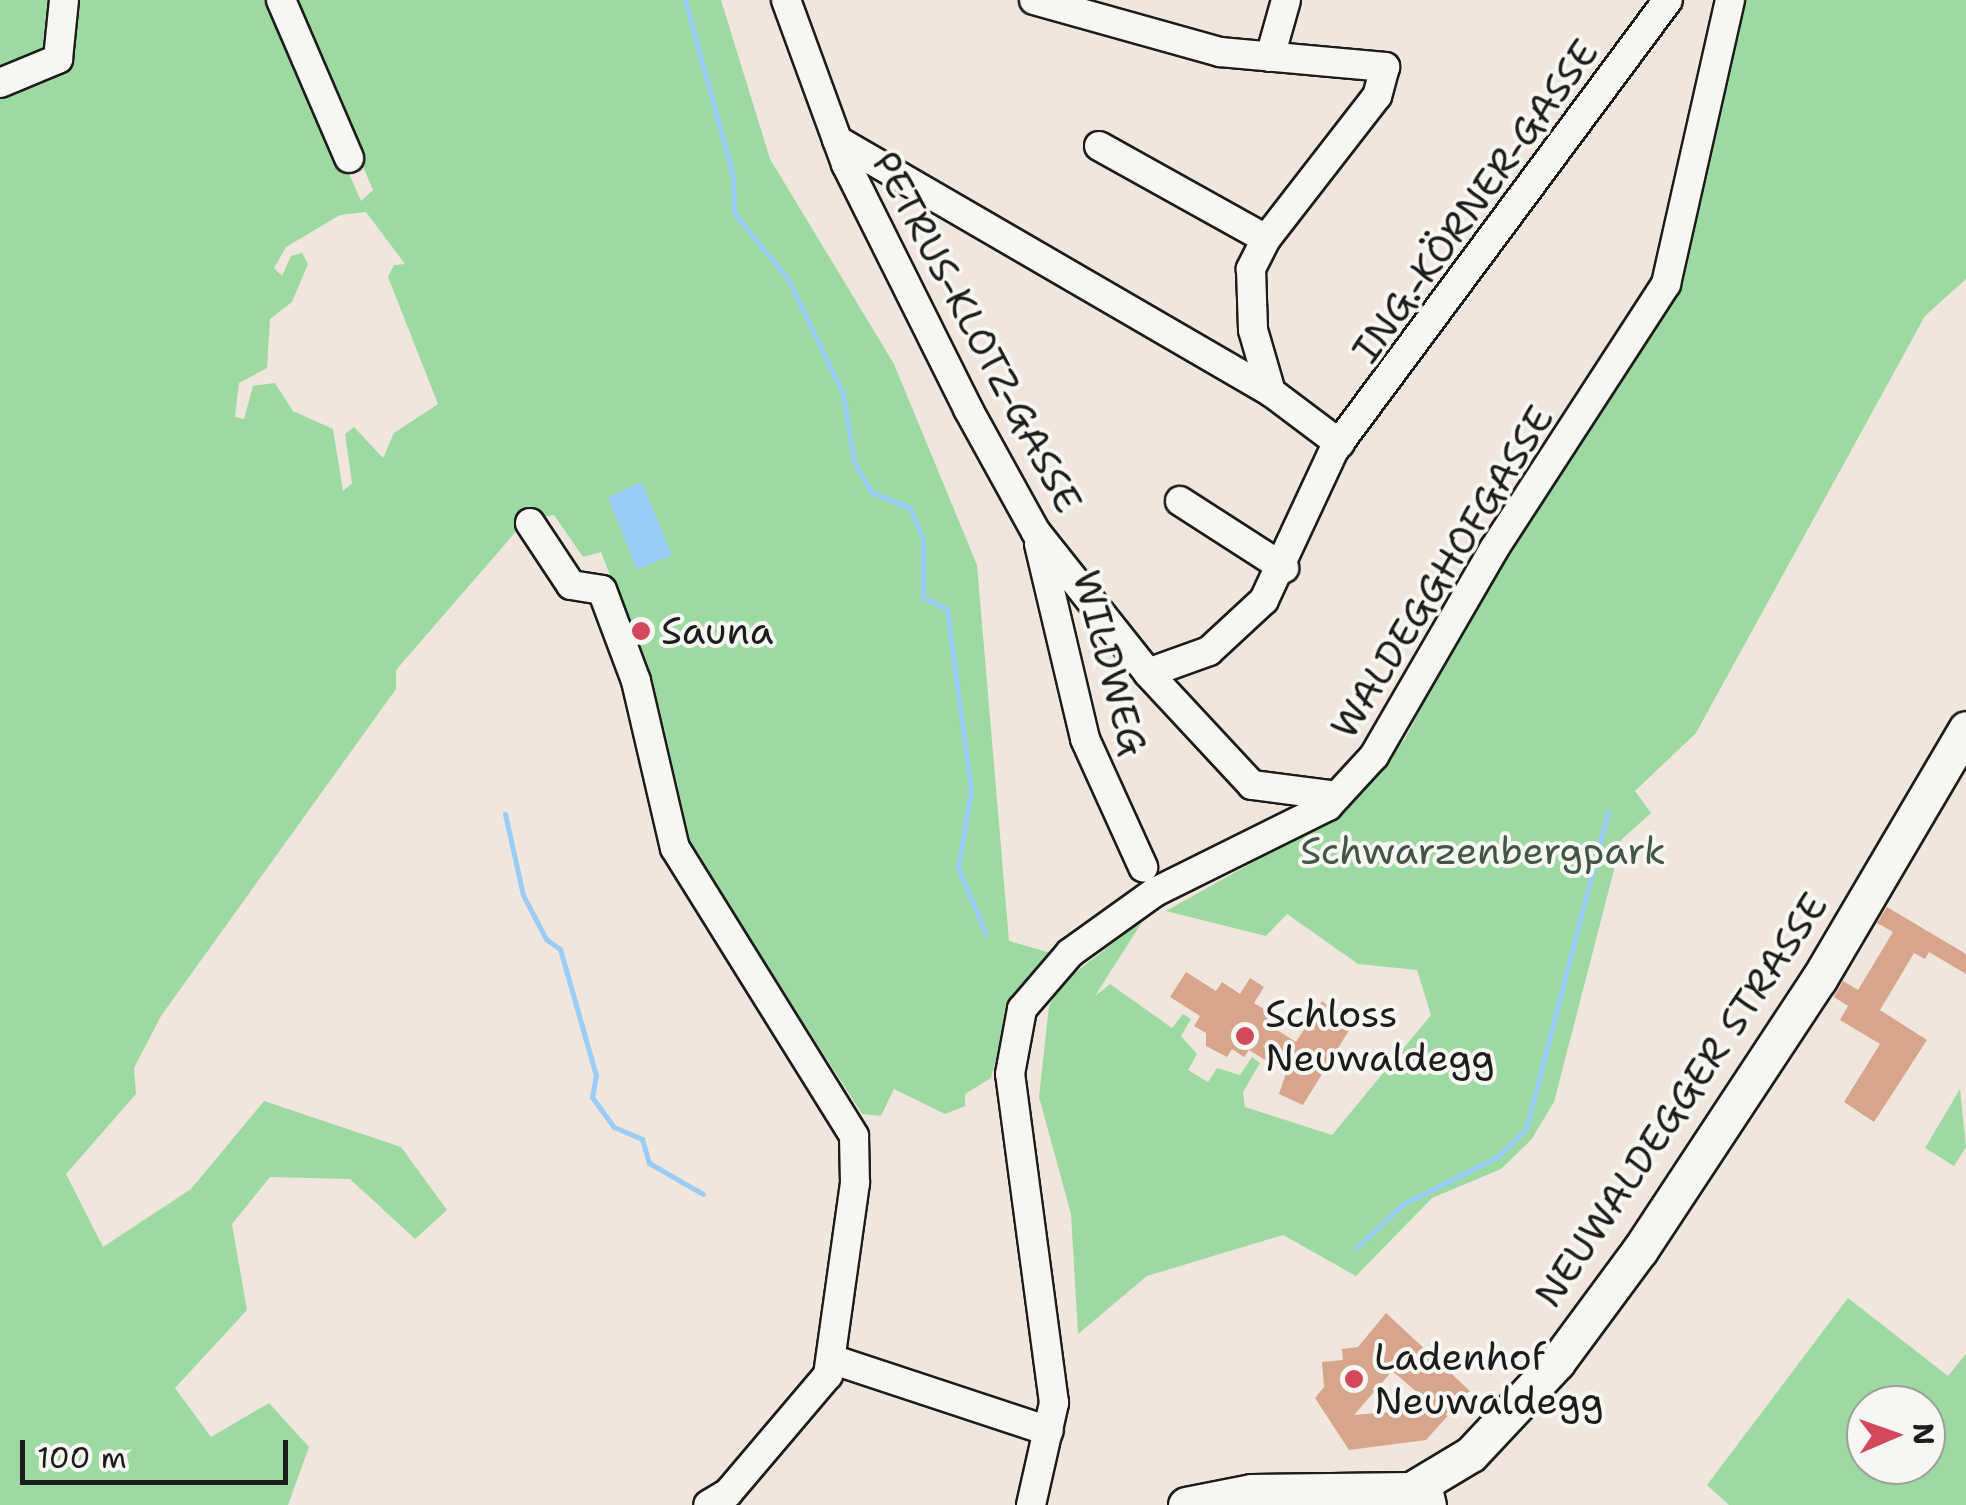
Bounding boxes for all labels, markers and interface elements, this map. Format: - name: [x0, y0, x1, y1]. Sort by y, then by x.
- street label: ING.-KÖRNER-GASSE: [1342, 31, 1608, 371]
- street label: PETRUS-KLOTZ-GASSE: [862, 144, 1092, 520]
- street label: WALDEGGHOFGASSE: [1321, 397, 1563, 747]
- street label: WILDWEG: [1063, 565, 1157, 761]
- place label: Sauna: [661, 608, 773, 654]
- marker: Sauna: [630, 620, 652, 642]
- park label: Schwarzenbergpark: [1300, 828, 1666, 874]
- street label: NEUWALDEGGER STRASSE: [1525, 884, 1837, 1316]
- place label: Schloss Neuwaldegg: [1265, 991, 1495, 1080]
- marker: Schloss Neuwaldegg: [1234, 1025, 1256, 1047]
- place label: Ladenhof Neuwaldegg: [1374, 1334, 1604, 1424]
- marker: Ladenhof Neuwaldegg: [1343, 1368, 1365, 1390]
- north arrow: [1846, 1385, 1946, 1485]
- scale bar: [25, 1420, 292, 1482]
- text: N: [1905, 1422, 1943, 1446]
- text: 100 m: [37, 1437, 127, 1478]

